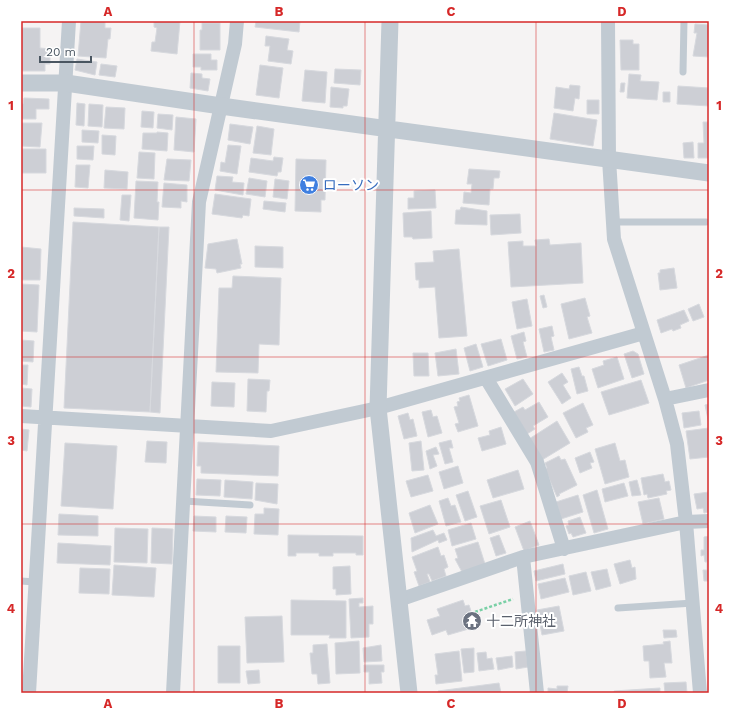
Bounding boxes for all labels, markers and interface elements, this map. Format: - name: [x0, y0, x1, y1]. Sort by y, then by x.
- text: A: [104, 4, 113, 19]
- text: B: [275, 4, 284, 19]
- text: C: [447, 4, 456, 19]
- text: D: [617, 4, 627, 19]
- scale bar: [40, 38, 91, 64]
- text: 20 m: [46, 45, 76, 59]
- text: 1: [8, 98, 14, 113]
- text: 1: [716, 98, 722, 113]
- supermarket icon: ローソン: [298, 174, 320, 196]
- place label: ローソン: [323, 177, 379, 193]
- text: 2: [7, 266, 15, 281]
- text: 2: [715, 266, 723, 281]
- text: 3: [7, 433, 15, 448]
- text: 3: [715, 433, 723, 448]
- text: 4: [7, 601, 16, 616]
- text: 4: [715, 601, 724, 616]
- temple icon: 十二所神社: [461, 610, 483, 632]
- place label: 十二所神社: [486, 613, 556, 629]
- text: A: [104, 696, 113, 711]
- text: B: [275, 696, 284, 711]
- text: C: [447, 696, 456, 711]
- text: D: [617, 696, 627, 711]

